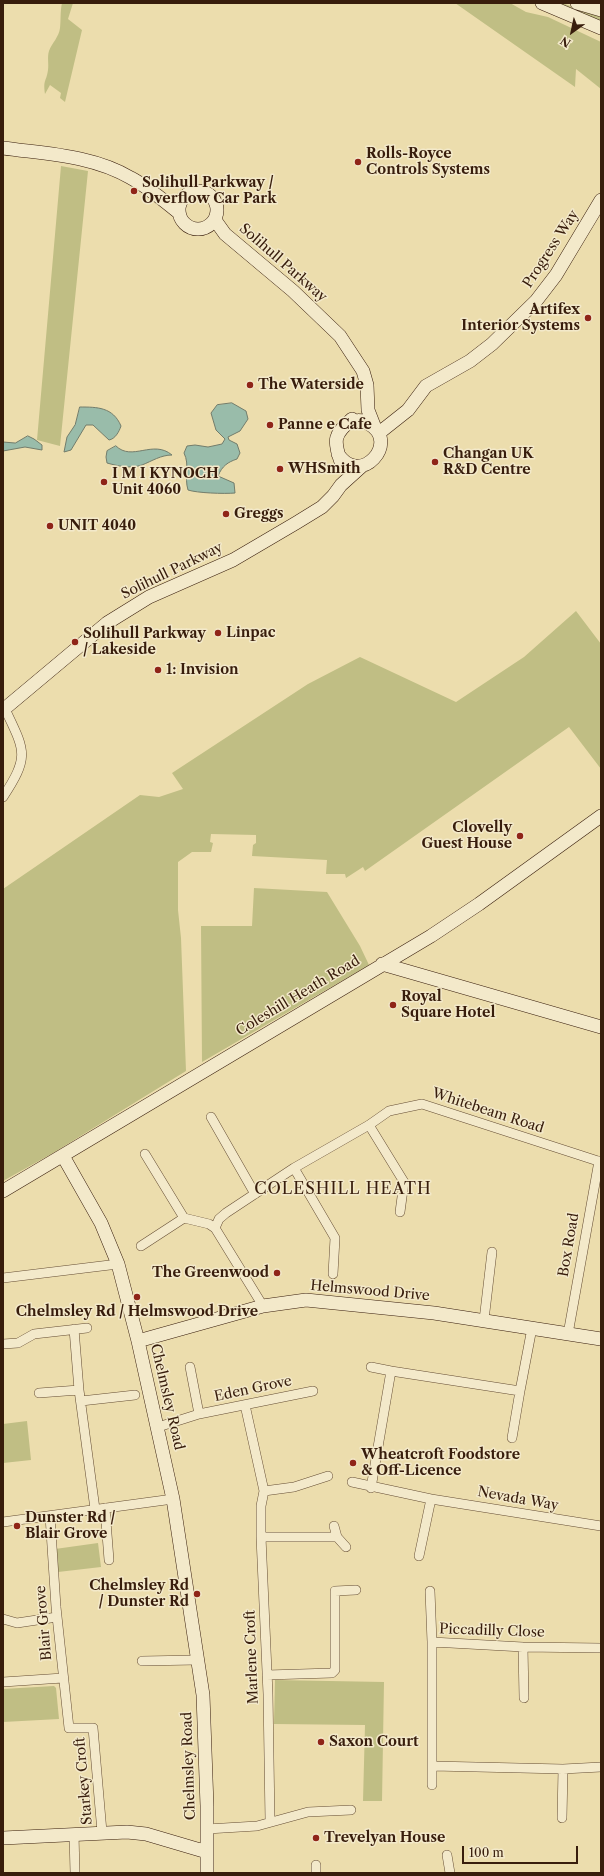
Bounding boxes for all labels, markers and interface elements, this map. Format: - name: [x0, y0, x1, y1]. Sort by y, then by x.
- north arrow: [552, 12, 592, 52]
- text: N: [558, 34, 573, 51]
- place label: Rolls-Royce Controls Systems: [366, 146, 490, 178]
- marker: Rolls-Royce Controls Systems: [353, 157, 363, 167]
- place label: Solihull Parkway / Overflow Car Park: [142, 175, 276, 208]
- marker: Solihull Parkway / Overflow Car Park: [129, 186, 139, 196]
- street label: Progress Way: [520, 207, 582, 291]
- street label: Solihull Parkway: [236, 220, 330, 306]
- place label: Artifex Interior Systems: [461, 302, 580, 334]
- marker: Artifex Interior Systems: [583, 313, 593, 323]
- place label: The Waterside: [258, 377, 364, 393]
- marker: The Waterside: [245, 380, 255, 390]
- place label: Panne e Cafe: [278, 417, 372, 433]
- marker: Panne e Cafe: [265, 420, 275, 430]
- place label: Changan UK R&D Centre: [443, 446, 533, 478]
- marker: Changan UK R&D Centre: [430, 457, 440, 467]
- place label: WHSmith: [288, 461, 361, 477]
- marker: WHSmith: [275, 464, 285, 474]
- place label: I M I KYNOCH Unit 4060: [112, 466, 219, 498]
- marker: I M I KYNOCH Unit 4060: [99, 477, 109, 487]
- place label: Greggs: [234, 506, 283, 522]
- marker: Greggs: [221, 509, 231, 519]
- place label: UNIT 4040: [58, 518, 136, 534]
- marker: UNIT 4040: [45, 521, 55, 531]
- street label: Solihull Parkway: [118, 539, 226, 603]
- place label: Linpac: [226, 625, 275, 641]
- place label: Solihull Parkway / Lakeside: [83, 626, 206, 658]
- marker: Linpac: [213, 628, 223, 638]
- marker: Solihull Parkway / Lakeside: [70, 637, 80, 647]
- place label: 1: Invision: [166, 662, 239, 678]
- marker: 1: Invision: [153, 665, 163, 675]
- place label: Clovelly Guest House: [421, 820, 512, 852]
- marker: Clovelly Guest House: [515, 831, 525, 841]
- street label: Coleshill Heath Road: [233, 952, 363, 1040]
- place label: Royal Square Hotel: [401, 989, 495, 1022]
- marker: Royal Square Hotel: [388, 1000, 398, 1010]
- street label: Whitebeam Road: [430, 1085, 546, 1137]
- district label: COLESHILL HEATH: [254, 1179, 432, 1199]
- street label: Box Road: [555, 1212, 583, 1278]
- place label: The Greenwood: [152, 1265, 269, 1281]
- marker: The Greenwood: [272, 1268, 282, 1278]
- street label: Helmswood Drive: [310, 1277, 430, 1305]
- marker: Chelmsley Rd / Helmswood Drive: [132, 1292, 142, 1302]
- place label: Chelmsley Rd / Helmswood Drive: [16, 1304, 258, 1320]
- street label: Chelmsley Road: [147, 1342, 187, 1452]
- street label: Eden Grove: [213, 1373, 293, 1405]
- place label: Wheatcroft Foodstore & Off-Licence: [361, 1447, 520, 1480]
- marker: Wheatcroft Foodstore & Off-Licence: [348, 1458, 358, 1468]
- street label: Nevada Way: [476, 1484, 560, 1514]
- place label: Dunster Rd / Blair Grove: [25, 1510, 116, 1542]
- marker: Dunster Rd / Blair Grove: [12, 1521, 22, 1531]
- place label: Chelmsley Rd / Dunster Rd: [89, 1578, 189, 1610]
- street label: Blair Grove: [32, 1585, 56, 1661]
- marker: Chelmsley Rd / Dunster Rd: [192, 1589, 202, 1599]
- street label: Marlene Croft: [242, 1610, 262, 1704]
- street label: Piccadilly Close: [439, 1621, 545, 1641]
- street label: Chelmsley Road: [179, 1711, 199, 1821]
- place label: Saxon Court: [329, 1734, 419, 1750]
- street label: Starkey Croft: [72, 1736, 96, 1826]
- marker: Saxon Court: [316, 1737, 326, 1747]
- place label: Trevelyan House: [324, 1830, 445, 1846]
- marker: Trevelyan House: [311, 1833, 321, 1843]
- scale bar: [464, 1838, 580, 1864]
- text: 100 m: [469, 1845, 504, 1860]

